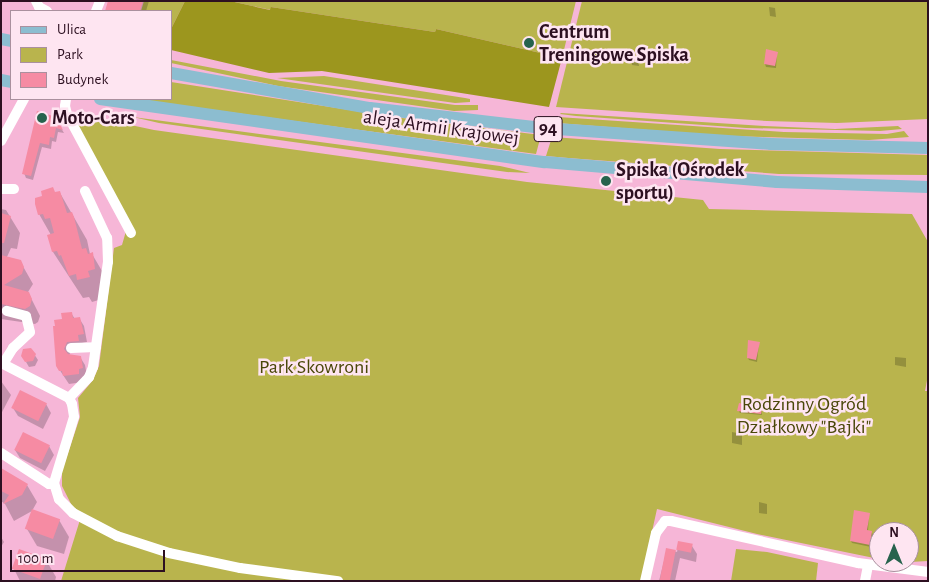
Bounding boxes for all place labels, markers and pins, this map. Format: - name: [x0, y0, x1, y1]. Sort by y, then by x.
- place label: Centrum Treningowe Spiska: [539, 20, 689, 67]
- marker: Centrum Treningowe Spiska: [523, 37, 535, 49]
- place label: Moto-Cars: [52, 106, 135, 130]
- marker: Moto-Cars: [36, 112, 48, 124]
- place label: Spiska (Ośrodek sportu): [616, 158, 744, 205]
- marker: Spiska (Ośrodek sportu): [600, 175, 612, 187]

